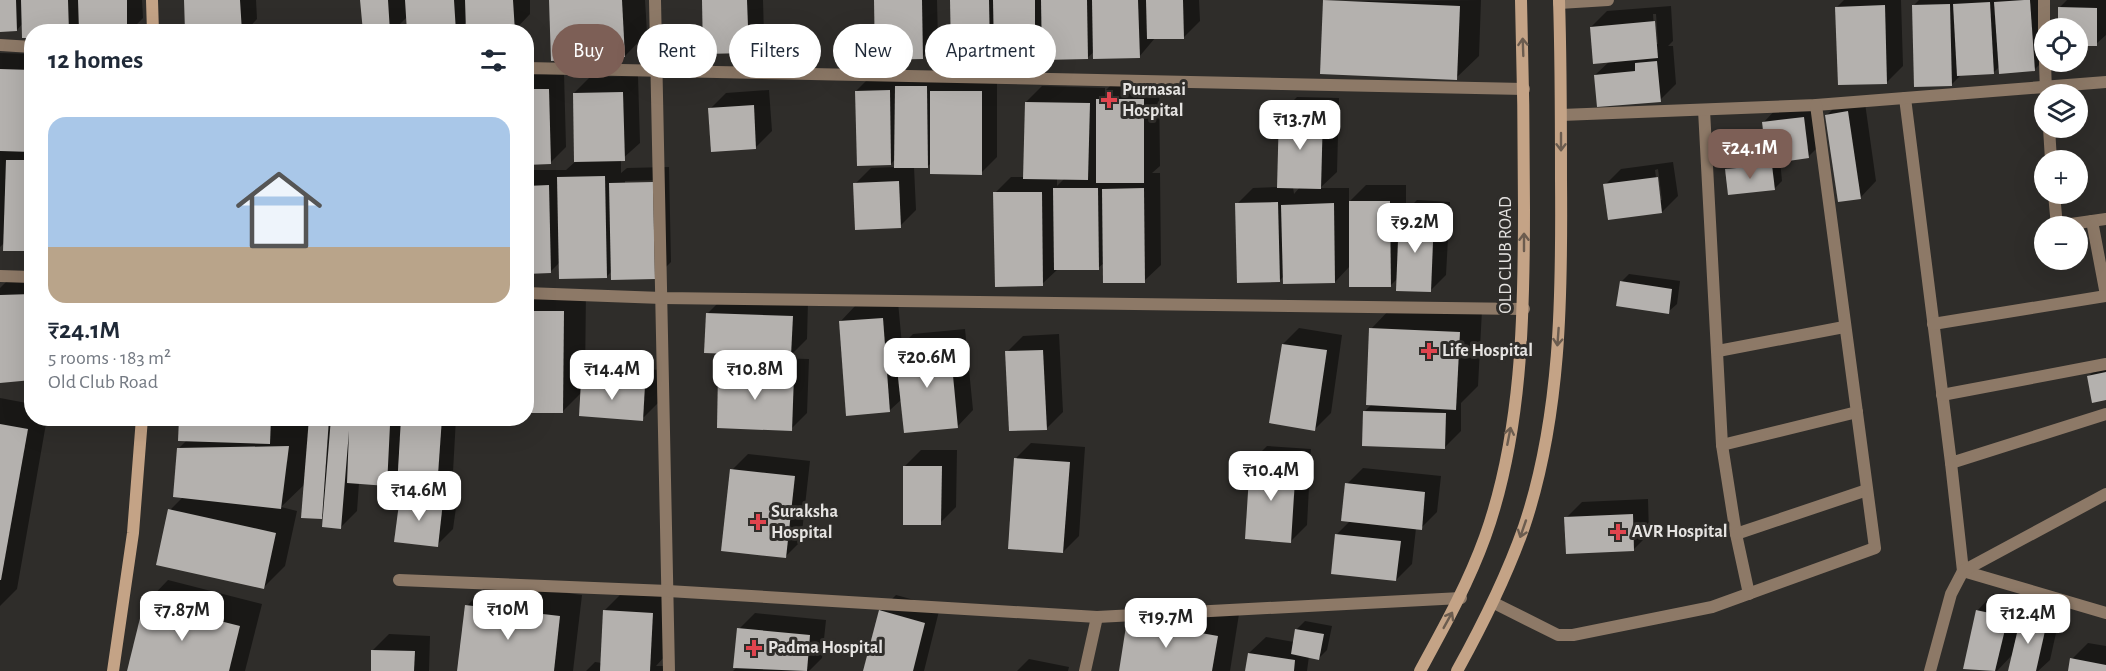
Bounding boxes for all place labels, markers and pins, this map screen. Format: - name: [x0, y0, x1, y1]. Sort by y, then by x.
- place label: Purnasai Hospital: [1122, 81, 1186, 120]
- marker: Purnasai Hospital: [1100, 91, 1118, 109]
- pin: ₹13.7M: [1251, 100, 1349, 151]
- pin: ₹24.1M: [1701, 129, 1799, 180]
- pin: ₹9.2M: [1373, 203, 1457, 254]
- pin: ₹20.6M: [878, 338, 976, 389]
- marker: Life Hospital: [1420, 342, 1438, 360]
- place label: Life Hospital: [1442, 342, 1533, 360]
- pin: ₹14.4M: [563, 350, 661, 401]
- pin: ₹10.8M: [706, 350, 804, 401]
- pin: ₹10.4M: [1222, 451, 1320, 502]
- pin: ₹14.6M: [370, 471, 468, 522]
- place label: Suraksha Hospital: [771, 503, 838, 542]
- marker: Suraksha Hospital: [749, 513, 767, 531]
- marker: AVR Hospital: [1609, 523, 1627, 541]
- place label: AVR Hospital: [1632, 523, 1728, 541]
- pin: ₹10M: [472, 590, 544, 641]
- pin: ₹7.87M: [133, 591, 231, 642]
- pin: ₹12.4M: [1979, 594, 2077, 645]
- pin: ₹19.7M: [1117, 598, 1215, 649]
- marker: Padma Hospital: [745, 639, 763, 657]
- place label: Padma Hospital: [768, 639, 883, 657]

